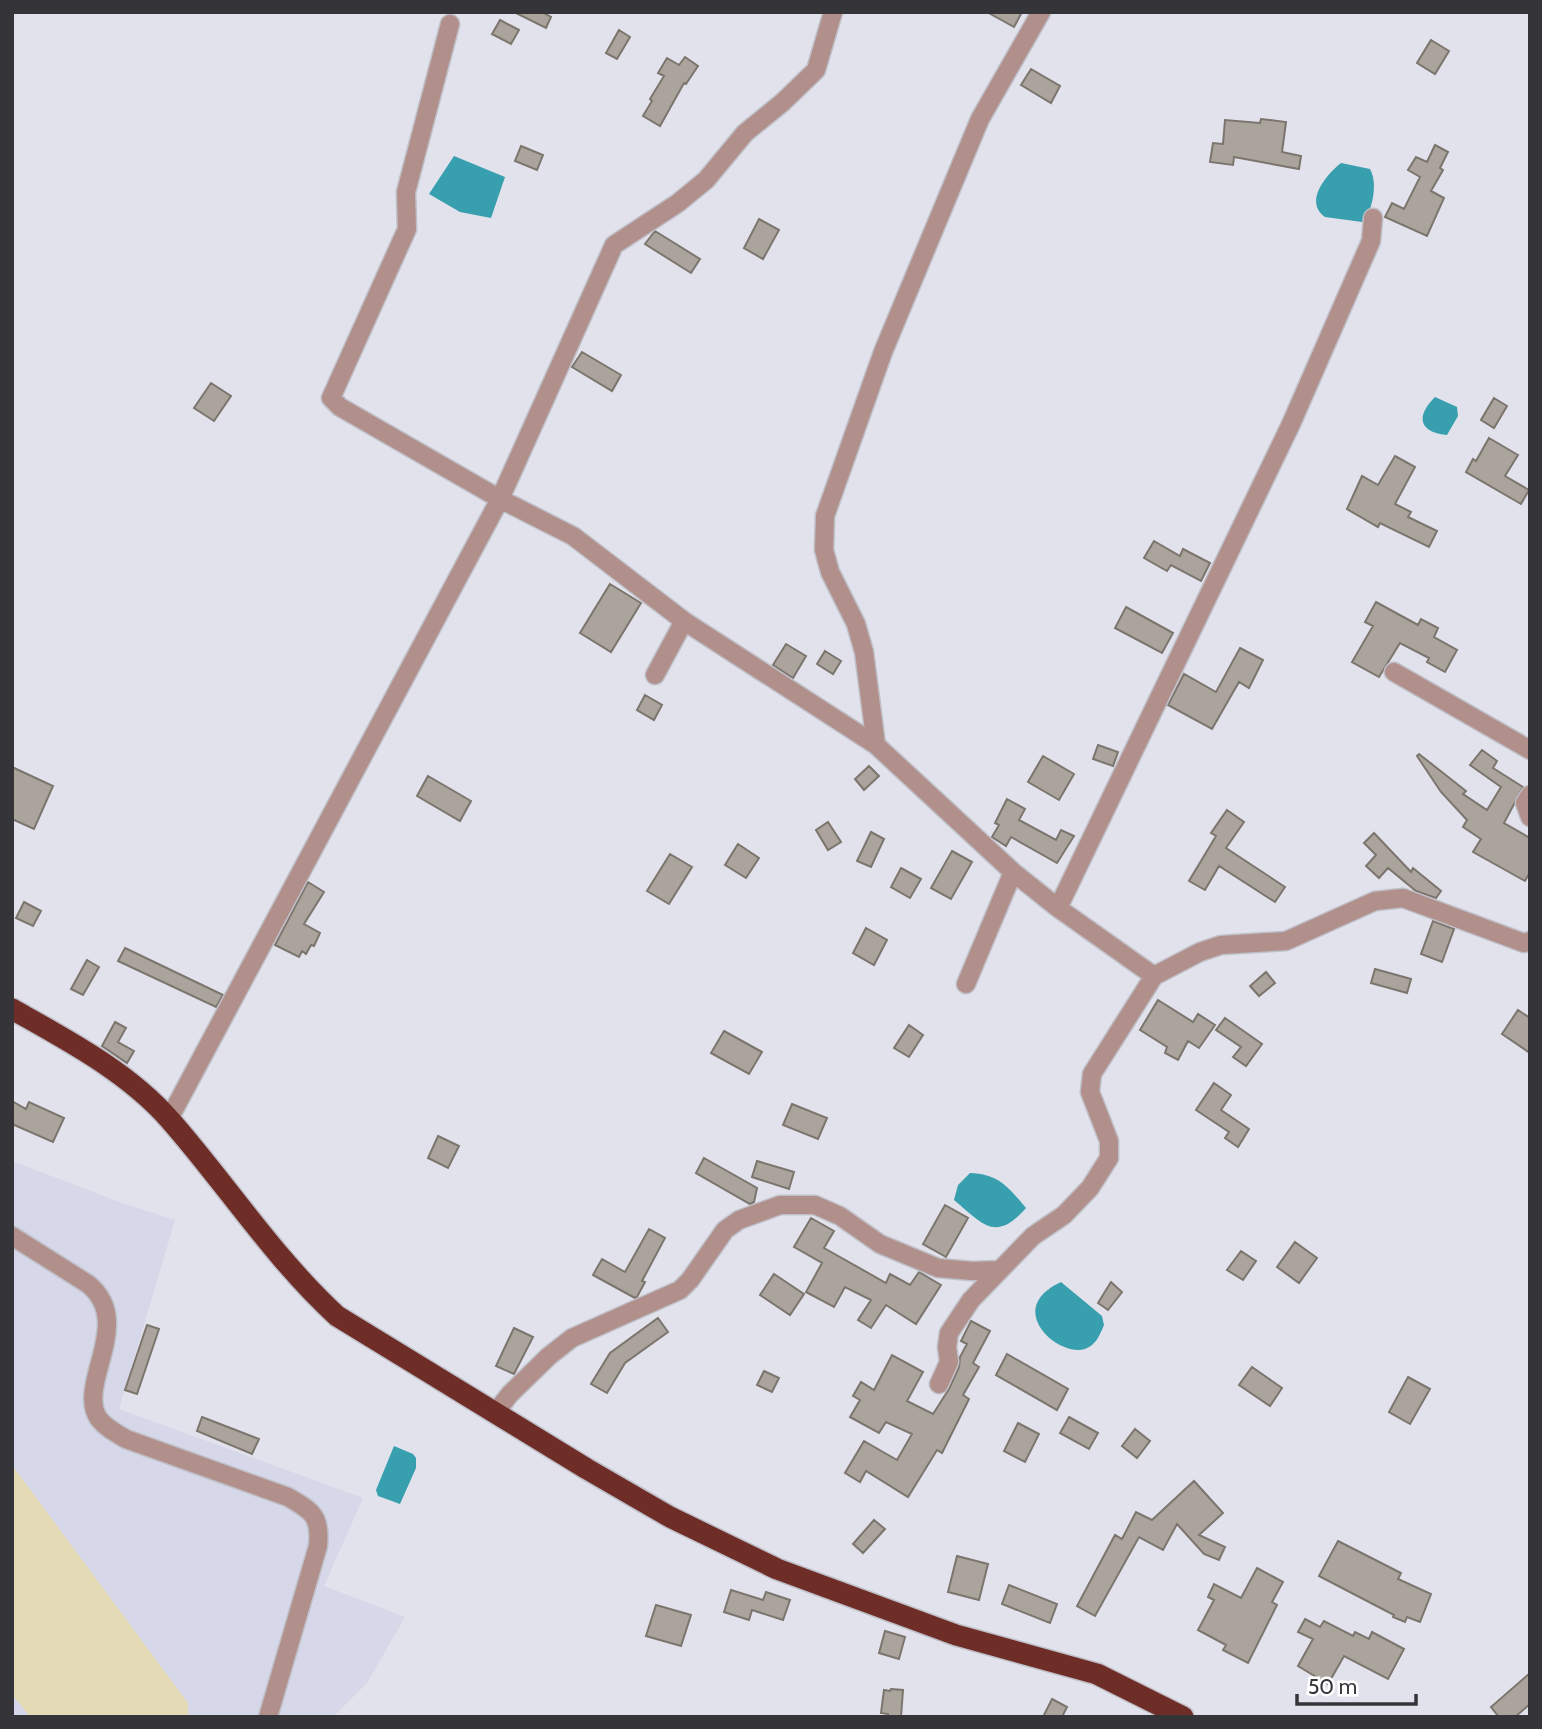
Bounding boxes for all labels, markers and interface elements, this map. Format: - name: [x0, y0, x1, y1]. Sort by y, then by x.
- scale bar: [1297, 1662, 1416, 1706]
- text: 50 m: [1308, 1674, 1357, 1699]

